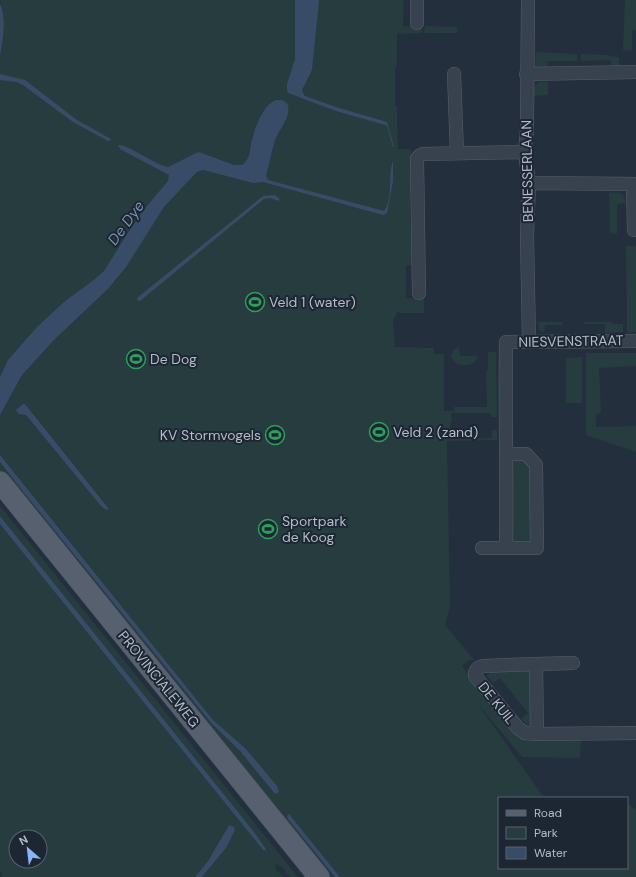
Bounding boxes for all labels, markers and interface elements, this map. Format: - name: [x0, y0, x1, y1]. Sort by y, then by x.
- street label: BENESSERLAAN: [517, 120, 537, 222]
- water label: De Dye: [103, 196, 149, 249]
- sports icon: Veld 1 (water): [244, 291, 266, 313]
- place label: Veld 1 (water): [269, 293, 356, 311]
- street label: NIESVENSTRAAT: [518, 331, 624, 351]
- sports icon: De Dog: [125, 348, 147, 370]
- place label: De Dog: [150, 350, 197, 368]
- sports icon: Veld 2 (zand): [368, 421, 390, 443]
- place label: Veld 2 (zand): [393, 423, 478, 441]
- sports icon: KV Stormvogels: [264, 424, 286, 446]
- place label: KV Stormvogels: [160, 426, 261, 444]
- place label: Sportpark de Koog: [282, 512, 346, 546]
- sports icon: Sportpark de Koog: [257, 518, 279, 540]
- street label: PROVINCIALEWEG: [115, 627, 203, 731]
- street label: DE KUIL: [474, 678, 520, 728]
- legend: [498, 797, 628, 869]
- text: Road: [534, 805, 562, 821]
- text: Park: [534, 825, 558, 841]
- north arrow: [8, 829, 48, 869]
- text: N: [16, 832, 30, 848]
- text: Water: [534, 845, 568, 861]

